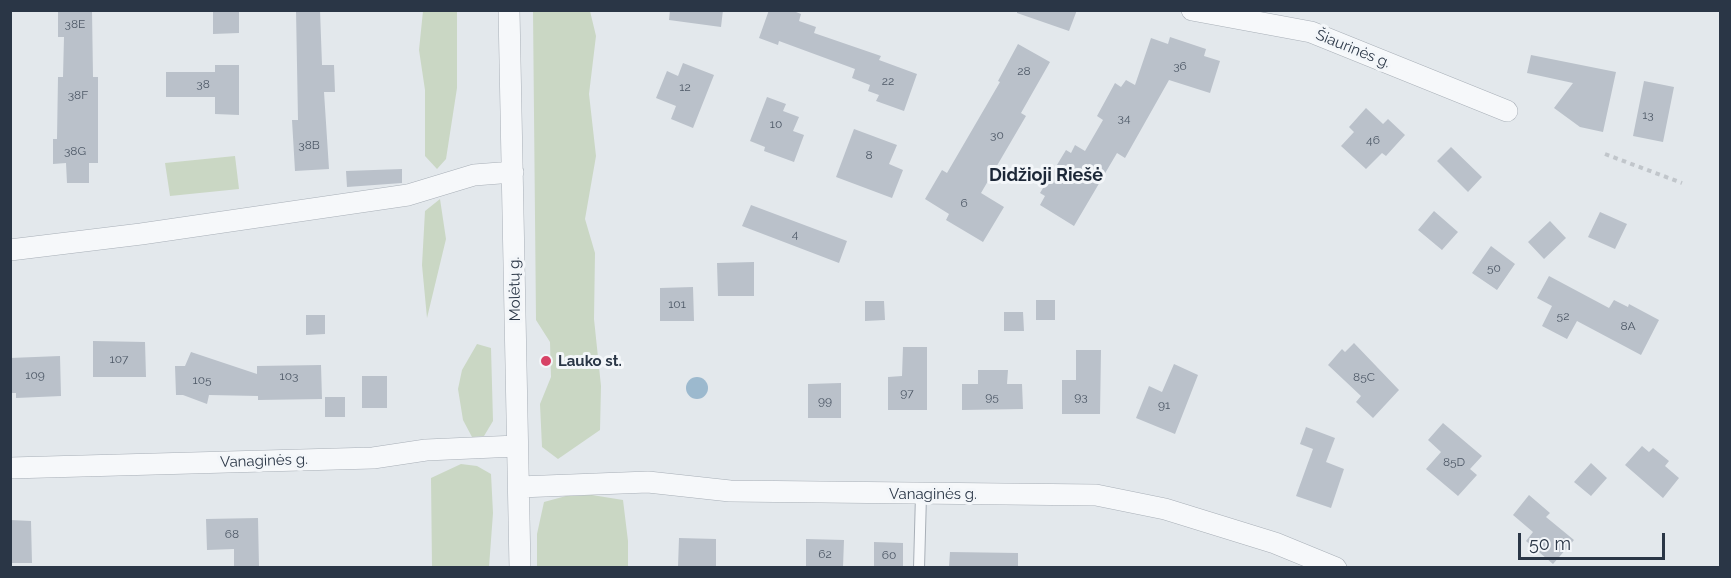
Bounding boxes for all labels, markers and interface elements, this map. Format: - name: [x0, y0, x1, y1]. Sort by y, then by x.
- house number: 38E: [65, 17, 85, 31]
- street label: Šiaurinės g.: [1313, 26, 1393, 72]
- house number: 36: [1173, 59, 1187, 73]
- house number: 28: [1017, 64, 1031, 78]
- house number: 22: [882, 74, 894, 88]
- house number: 38: [196, 77, 210, 91]
- house number: 12: [679, 80, 691, 94]
- house number: 38F: [68, 88, 88, 102]
- house number: 13: [1642, 108, 1654, 122]
- house number: 34: [1118, 111, 1130, 125]
- house number: 10: [770, 117, 782, 131]
- house number: 30: [990, 128, 1004, 142]
- house number: 46: [1366, 133, 1380, 147]
- house number: 38B: [298, 138, 320, 152]
- house number: 38G: [64, 144, 86, 158]
- house number: 8: [865, 148, 873, 162]
- district label: Didžioji Riešė: [989, 165, 1103, 187]
- house number: 6: [960, 196, 968, 210]
- house number: 4: [792, 227, 798, 241]
- street label: Molėtų g.: [505, 257, 525, 321]
- house number: 50: [1487, 261, 1501, 275]
- house number: 101: [668, 297, 686, 311]
- house number: 52: [1557, 309, 1569, 323]
- house number: 8A: [1620, 319, 1636, 333]
- house number: 107: [110, 352, 128, 366]
- place label: Lauko st.: [558, 352, 622, 370]
- marker: Lauko st.: [539, 354, 553, 368]
- house number: 109: [25, 368, 45, 382]
- house number: 103: [280, 369, 298, 383]
- house number: 85C: [1353, 370, 1375, 384]
- house number: 105: [192, 373, 212, 387]
- house number: 97: [900, 386, 914, 400]
- house number: 95: [985, 390, 999, 404]
- house number: 93: [1074, 390, 1088, 404]
- house number: 99: [818, 394, 832, 408]
- house number: 91: [1158, 398, 1170, 412]
- street label: Vanaginės g.: [220, 450, 308, 472]
- house number: 85D: [1443, 455, 1465, 469]
- street label: Vanaginės g.: [889, 485, 977, 503]
- scale bar: [1521, 521, 1668, 559]
- house number: 68: [225, 527, 239, 541]
- text: 50 m: [1529, 533, 1571, 554]
- house number: 62: [818, 547, 832, 561]
- house number: 60: [882, 548, 896, 562]

